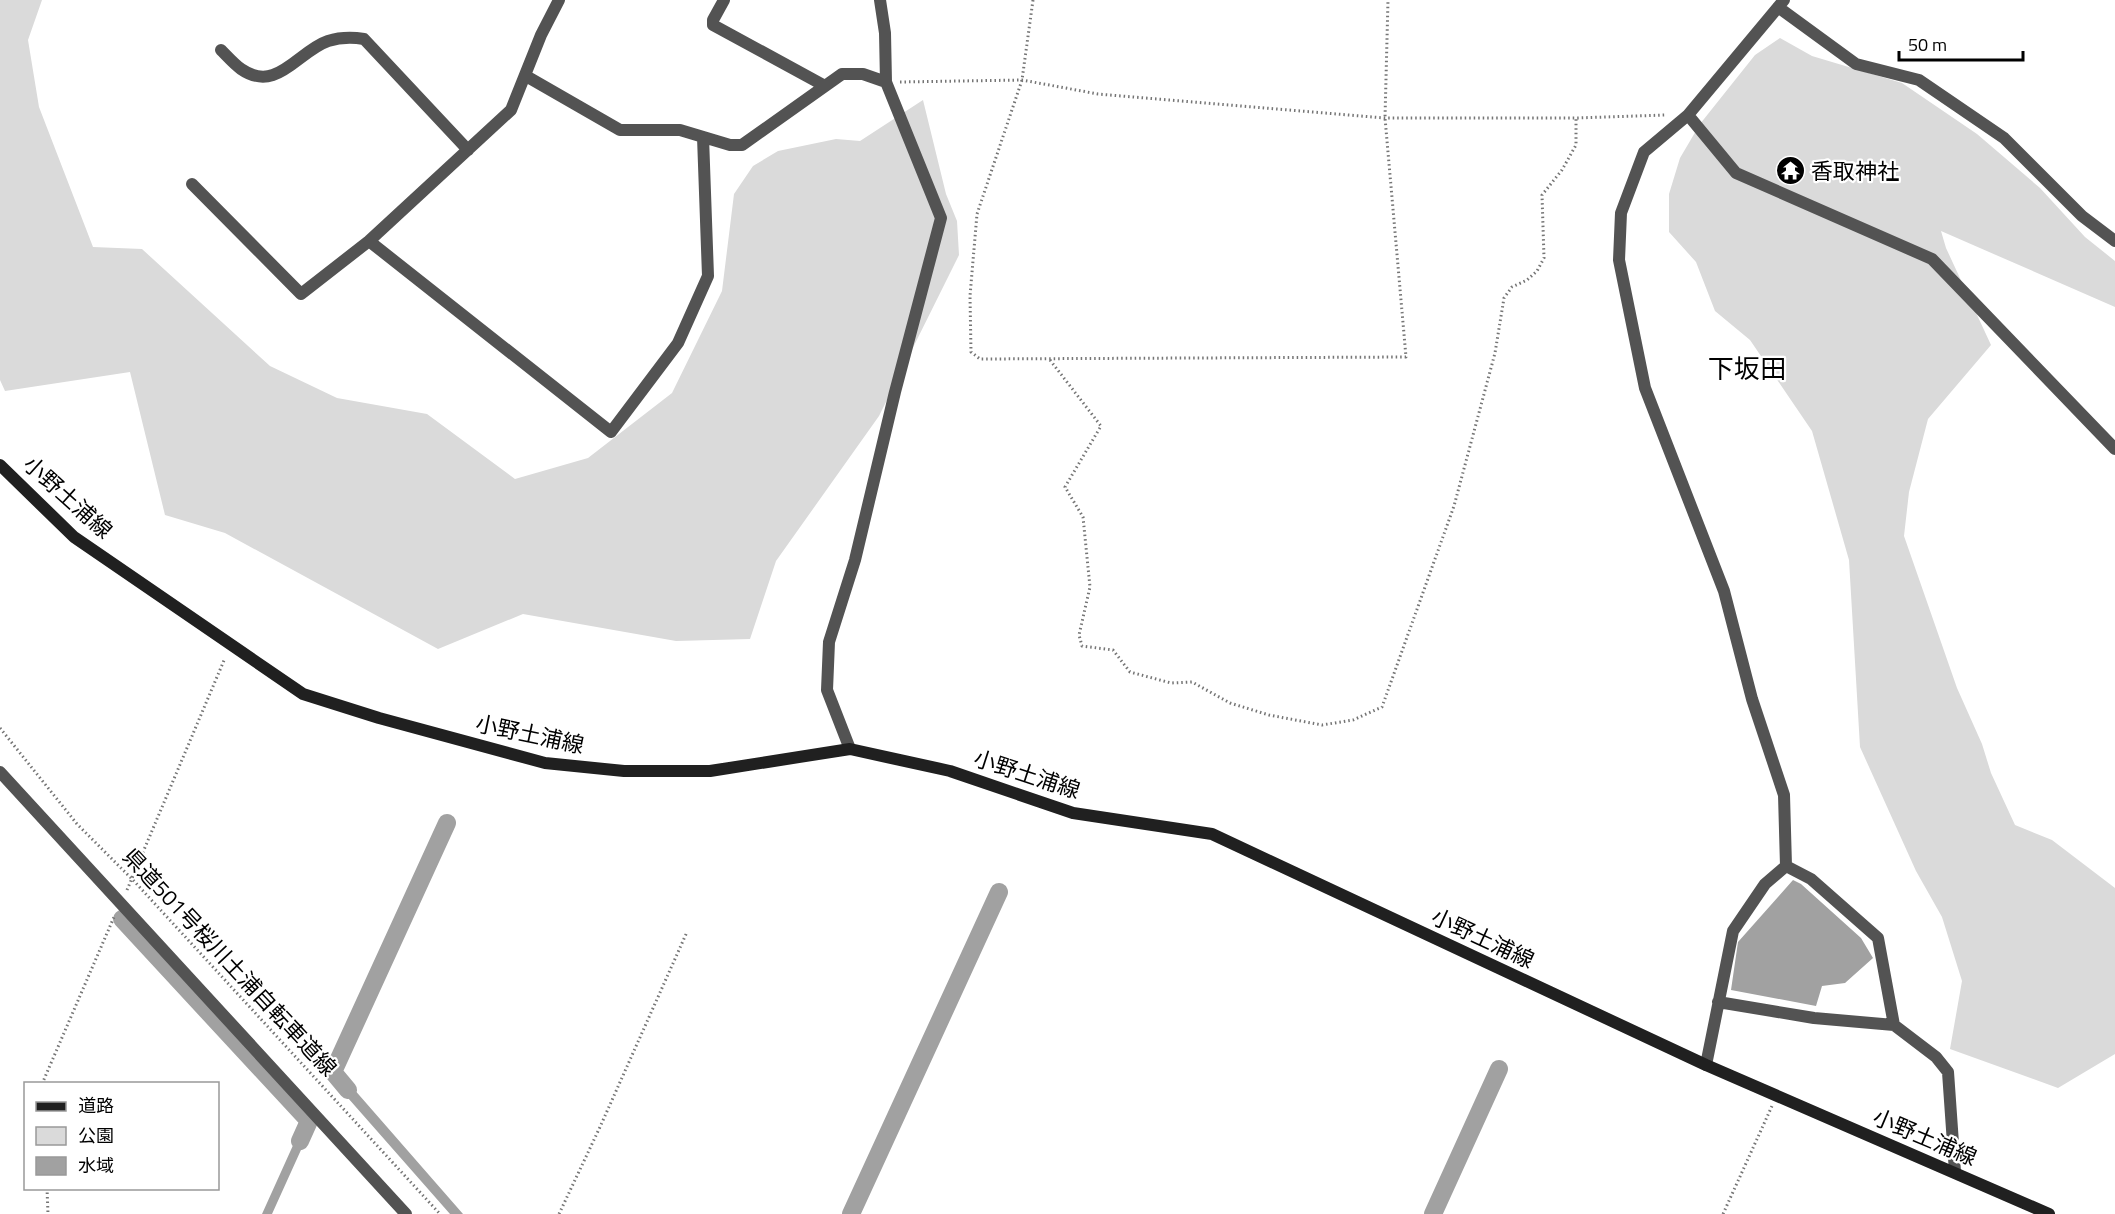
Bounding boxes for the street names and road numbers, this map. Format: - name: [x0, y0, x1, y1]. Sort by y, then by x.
- street label: 小野土浦線: [16, 448, 120, 546]
- street label: 小野土浦線: [473, 706, 587, 762]
- street label: 小野土浦線: [969, 741, 1085, 807]
- street label: 県道501号桜川土浦自転車道線: [115, 840, 345, 1084]
- street label: 小野土浦線: [1426, 899, 1540, 977]
- street label: 小野土浦線: [1868, 1100, 1982, 1174]

